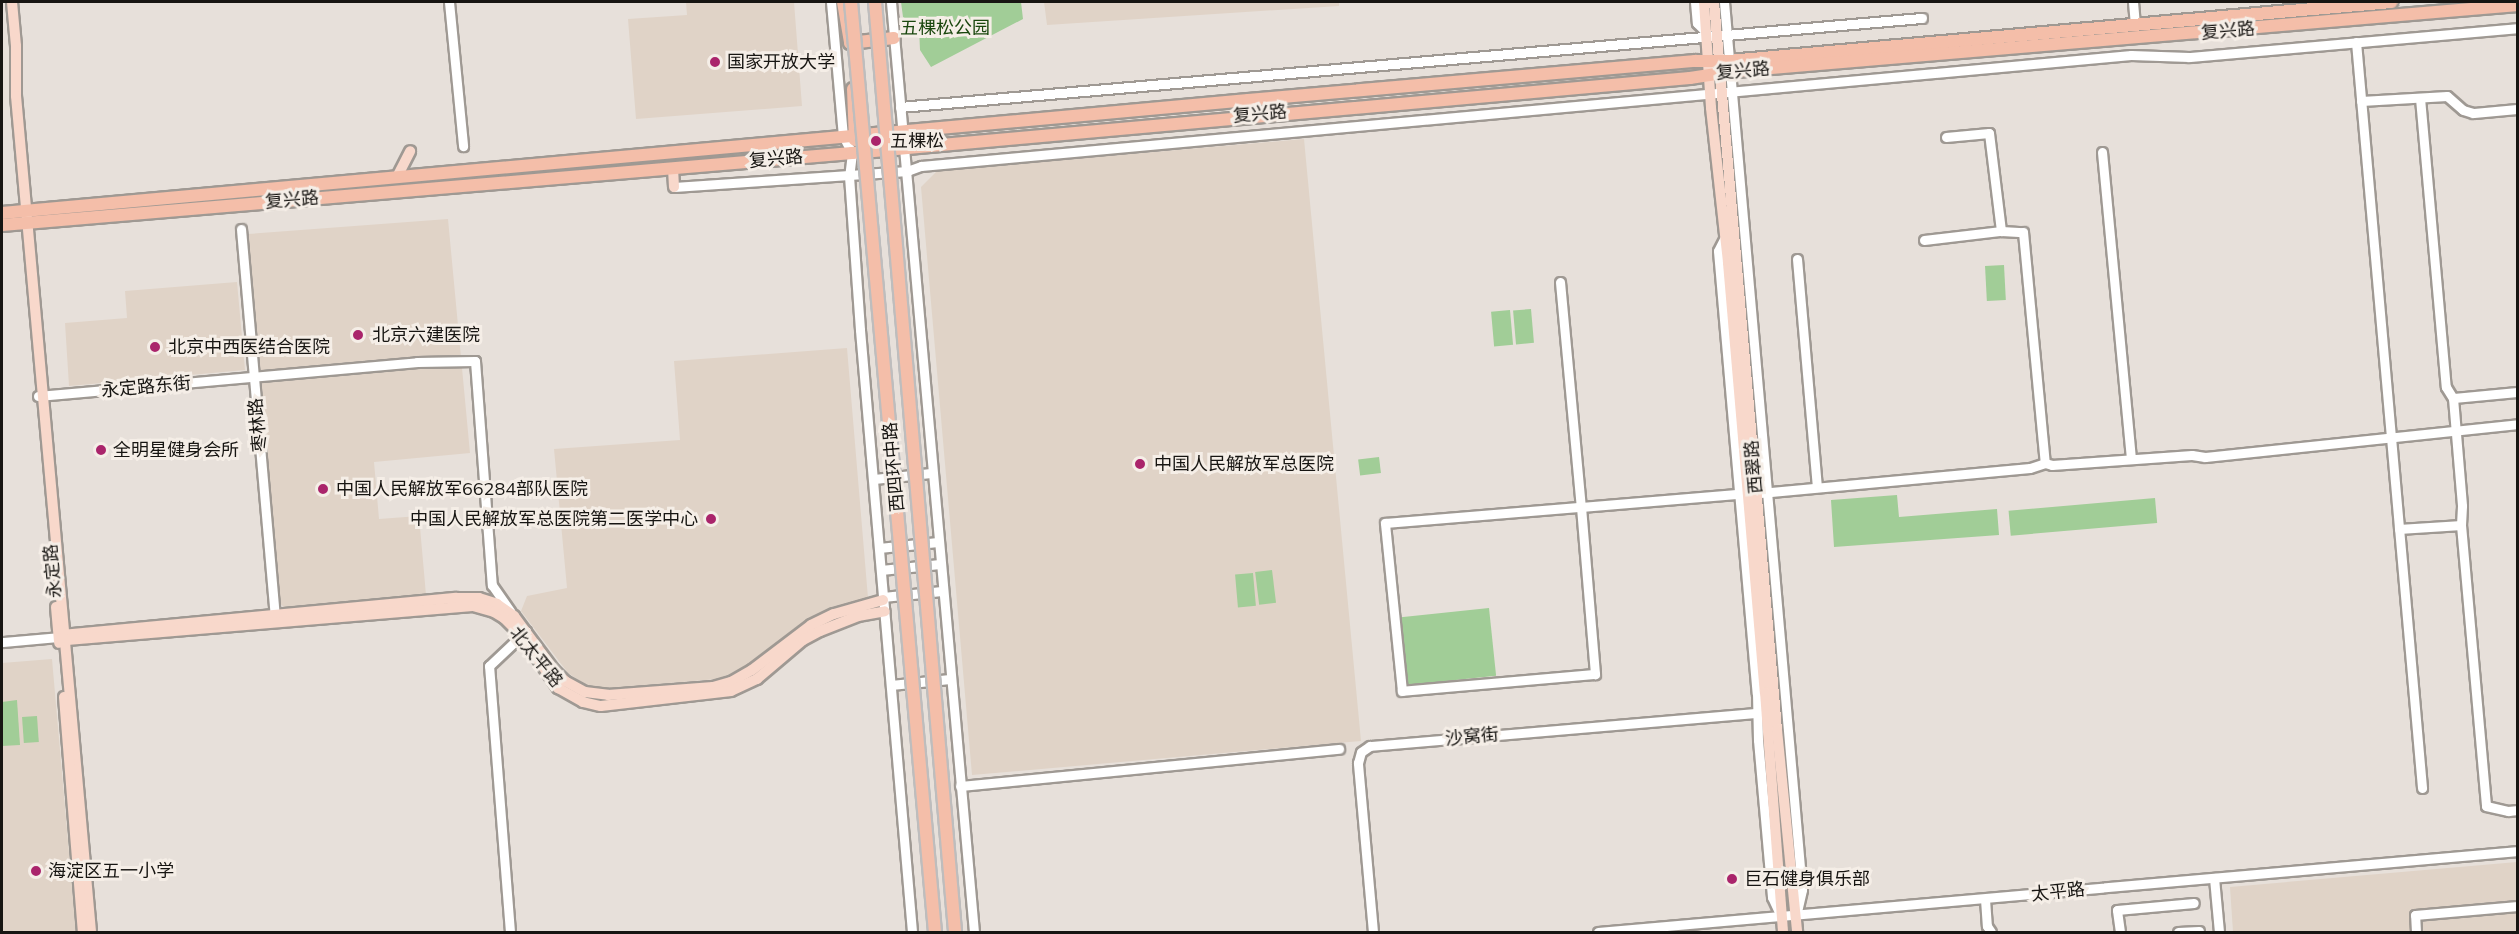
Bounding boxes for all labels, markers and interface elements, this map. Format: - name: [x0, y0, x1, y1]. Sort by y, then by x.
- park label: 五棵松公园: [900, 17, 990, 39]
- street label: 复兴路: [2200, 18, 2256, 44]
- place label: 国家开放大学: [727, 51, 835, 73]
- marker: 国家开放大学: [708, 55, 722, 69]
- street label: 复兴路: [1715, 58, 1771, 84]
- street label: 复兴路: [1232, 101, 1288, 127]
- place label: 五棵松: [890, 130, 944, 152]
- marker: 五棵松: [867, 132, 885, 150]
- street label: 复兴路: [748, 146, 804, 172]
- street label: 复兴路: [264, 187, 320, 213]
- place label: 北京六建医院: [372, 324, 480, 346]
- marker: 北京六建医院: [349, 326, 367, 344]
- place label: 北京中西医结合医院: [168, 336, 330, 358]
- marker: 北京中西医结合医院: [146, 338, 164, 356]
- street label: 永定路东街: [100, 372, 192, 402]
- street label: 枣林路: [245, 397, 271, 453]
- street label: 西四环中路: [879, 421, 909, 513]
- place label: 全明星健身会所: [113, 439, 239, 461]
- street label: 西翠路: [1741, 439, 1767, 495]
- marker: 全明星健身会所: [94, 443, 108, 457]
- place label: 中国人民解放军总医院: [1154, 453, 1334, 475]
- marker: 中国人民解放军总医院: [1131, 455, 1149, 473]
- place label: 中国人民解放军66284部队医院: [336, 478, 588, 500]
- marker: 中国人民解放军66284部队医院: [314, 480, 332, 498]
- place label: 中国人民解放军总医院第二医学中心: [410, 508, 698, 530]
- marker: 中国人民解放军总医院第二医学中心: [702, 510, 720, 528]
- street label: 永定路: [40, 543, 66, 599]
- street label: 北太平路: [505, 622, 567, 692]
- street label: 沙窝街: [1444, 724, 1500, 750]
- place label: 海淀区五一小学: [48, 860, 174, 882]
- marker: 海淀区五一小学: [29, 864, 43, 878]
- place label: 巨石健身俱乐部: [1744, 868, 1870, 890]
- marker: 巨石健身俱乐部: [1725, 872, 1739, 886]
- street label: 太平路: [2030, 878, 2086, 906]

